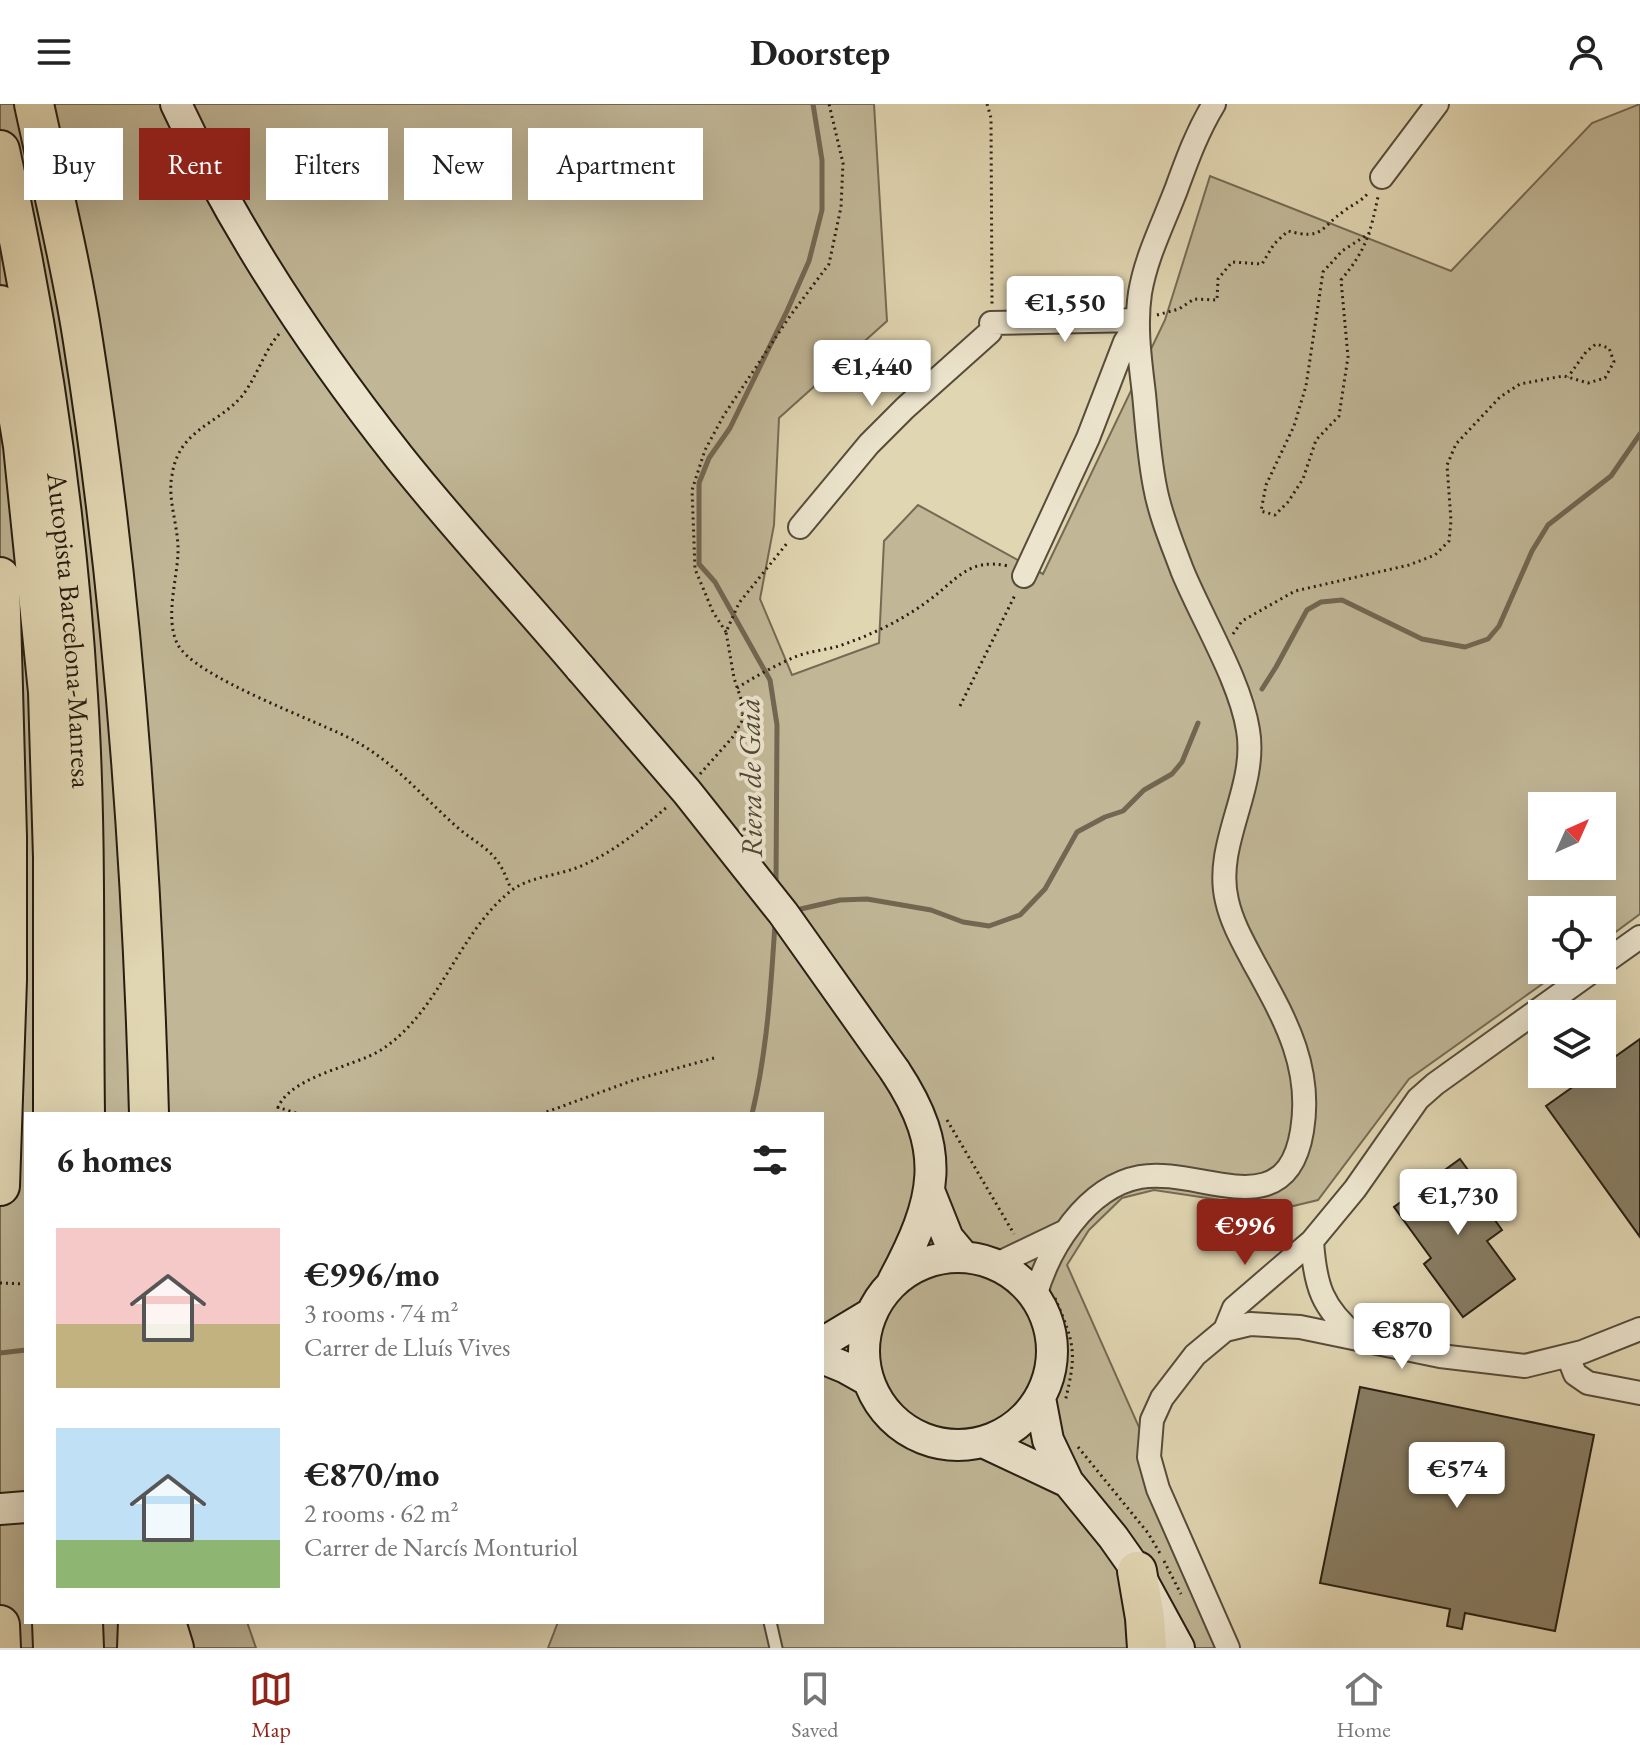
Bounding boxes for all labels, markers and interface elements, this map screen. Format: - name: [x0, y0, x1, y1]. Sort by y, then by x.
- text: Doorstep: [750, 29, 890, 76]
- icon: menu: [32, 30, 76, 74]
- icon: person: [1564, 30, 1608, 74]
- chip: Buy: [24, 128, 123, 200]
- chip: Rent: [139, 128, 250, 200]
- chip: Filters: [266, 128, 388, 200]
- chip: New: [404, 128, 512, 200]
- chip: Apartment: [528, 128, 703, 200]
- pin: €1,550: [1000, 276, 1130, 344]
- text: €1,550: [1025, 285, 1105, 319]
- pin: €1,440: [807, 340, 937, 408]
- text: €1,440: [832, 349, 912, 383]
- street label: Autopista Barcelona-Manresa: [39, 469, 100, 790]
- water label: Riera de Gaià: [729, 698, 771, 858]
- north arrow: [1528, 792, 1616, 880]
- map controls: [1528, 792, 1616, 1088]
- button: locate: [1528, 896, 1616, 984]
- button: layers: [1528, 1000, 1616, 1088]
- text: 6 homes: [56, 1138, 172, 1182]
- icon: filters: [748, 1138, 792, 1182]
- pin: €1,730: [1393, 1169, 1523, 1237]
- text: €1,730: [1418, 1178, 1498, 1212]
- pin: €996: [1198, 1199, 1292, 1267]
- text: €996: [1215, 1208, 1275, 1242]
- text: €996/mo: [304, 1252, 439, 1296]
- icon: home: [120, 1260, 216, 1356]
- text: 3 rooms · 74 m²: [304, 1296, 459, 1330]
- pin: €870: [1355, 1303, 1449, 1371]
- text: €870: [1372, 1312, 1432, 1346]
- text: Carrer de Lluís Vives: [304, 1330, 510, 1364]
- pin: €574: [1410, 1442, 1504, 1510]
- text: €574: [1427, 1451, 1487, 1485]
- text: €870/mo: [304, 1452, 439, 1496]
- icon: home: [120, 1460, 216, 1556]
- text: 2 rooms · 62 m²: [304, 1496, 459, 1530]
- text: Carrer de Narcís Monturiol: [304, 1530, 578, 1564]
- tab: Map: [249, 1667, 293, 1744]
- tab: Saved: [791, 1667, 838, 1744]
- tab: Home: [1337, 1667, 1391, 1744]

